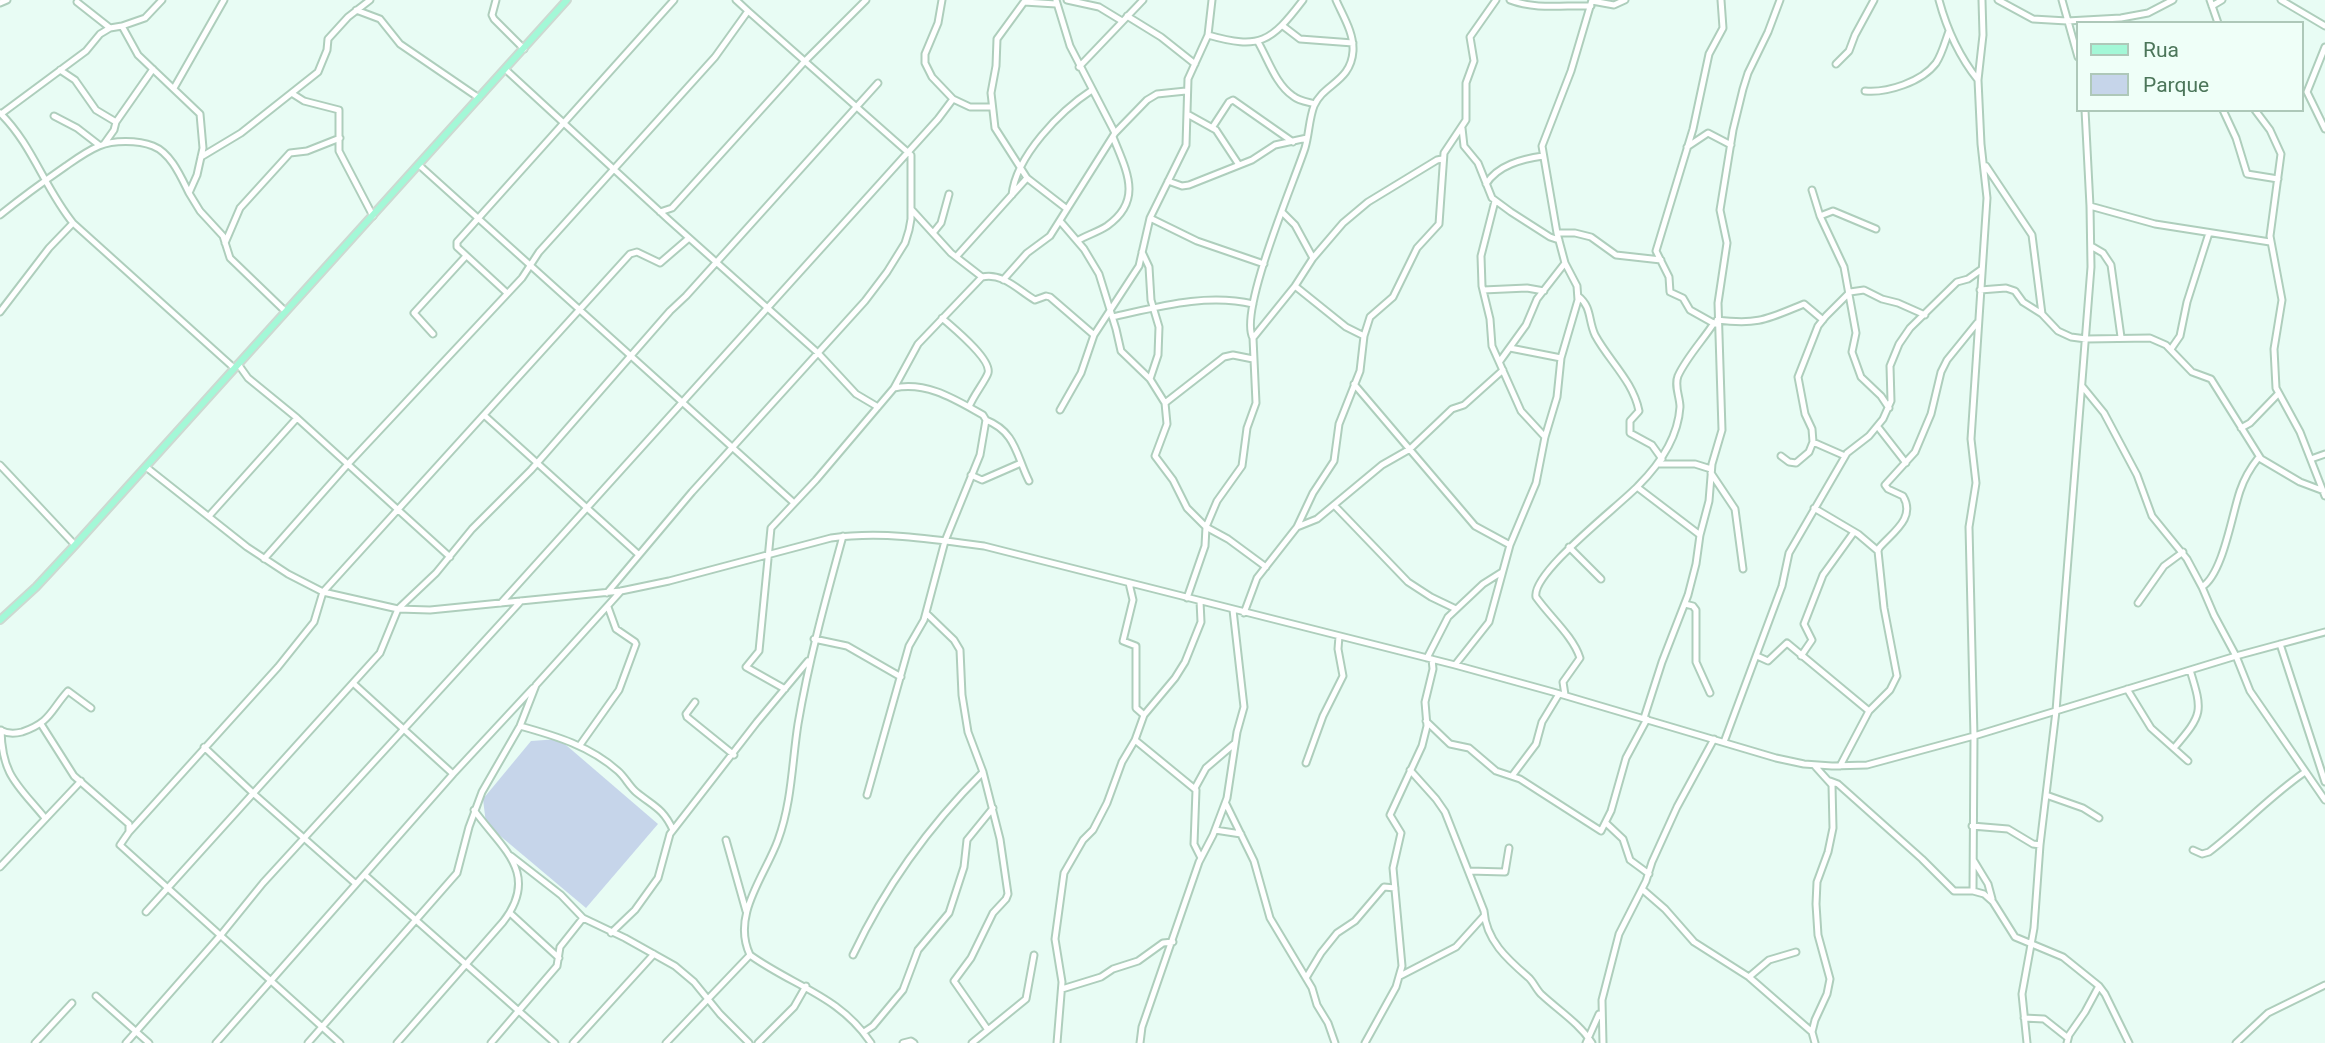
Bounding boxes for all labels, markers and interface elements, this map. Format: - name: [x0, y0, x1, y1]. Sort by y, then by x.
- legend: [2076, 21, 2304, 112]
- text: Rua: [2143, 38, 2179, 62]
- text: Parque: [2143, 73, 2209, 97]

